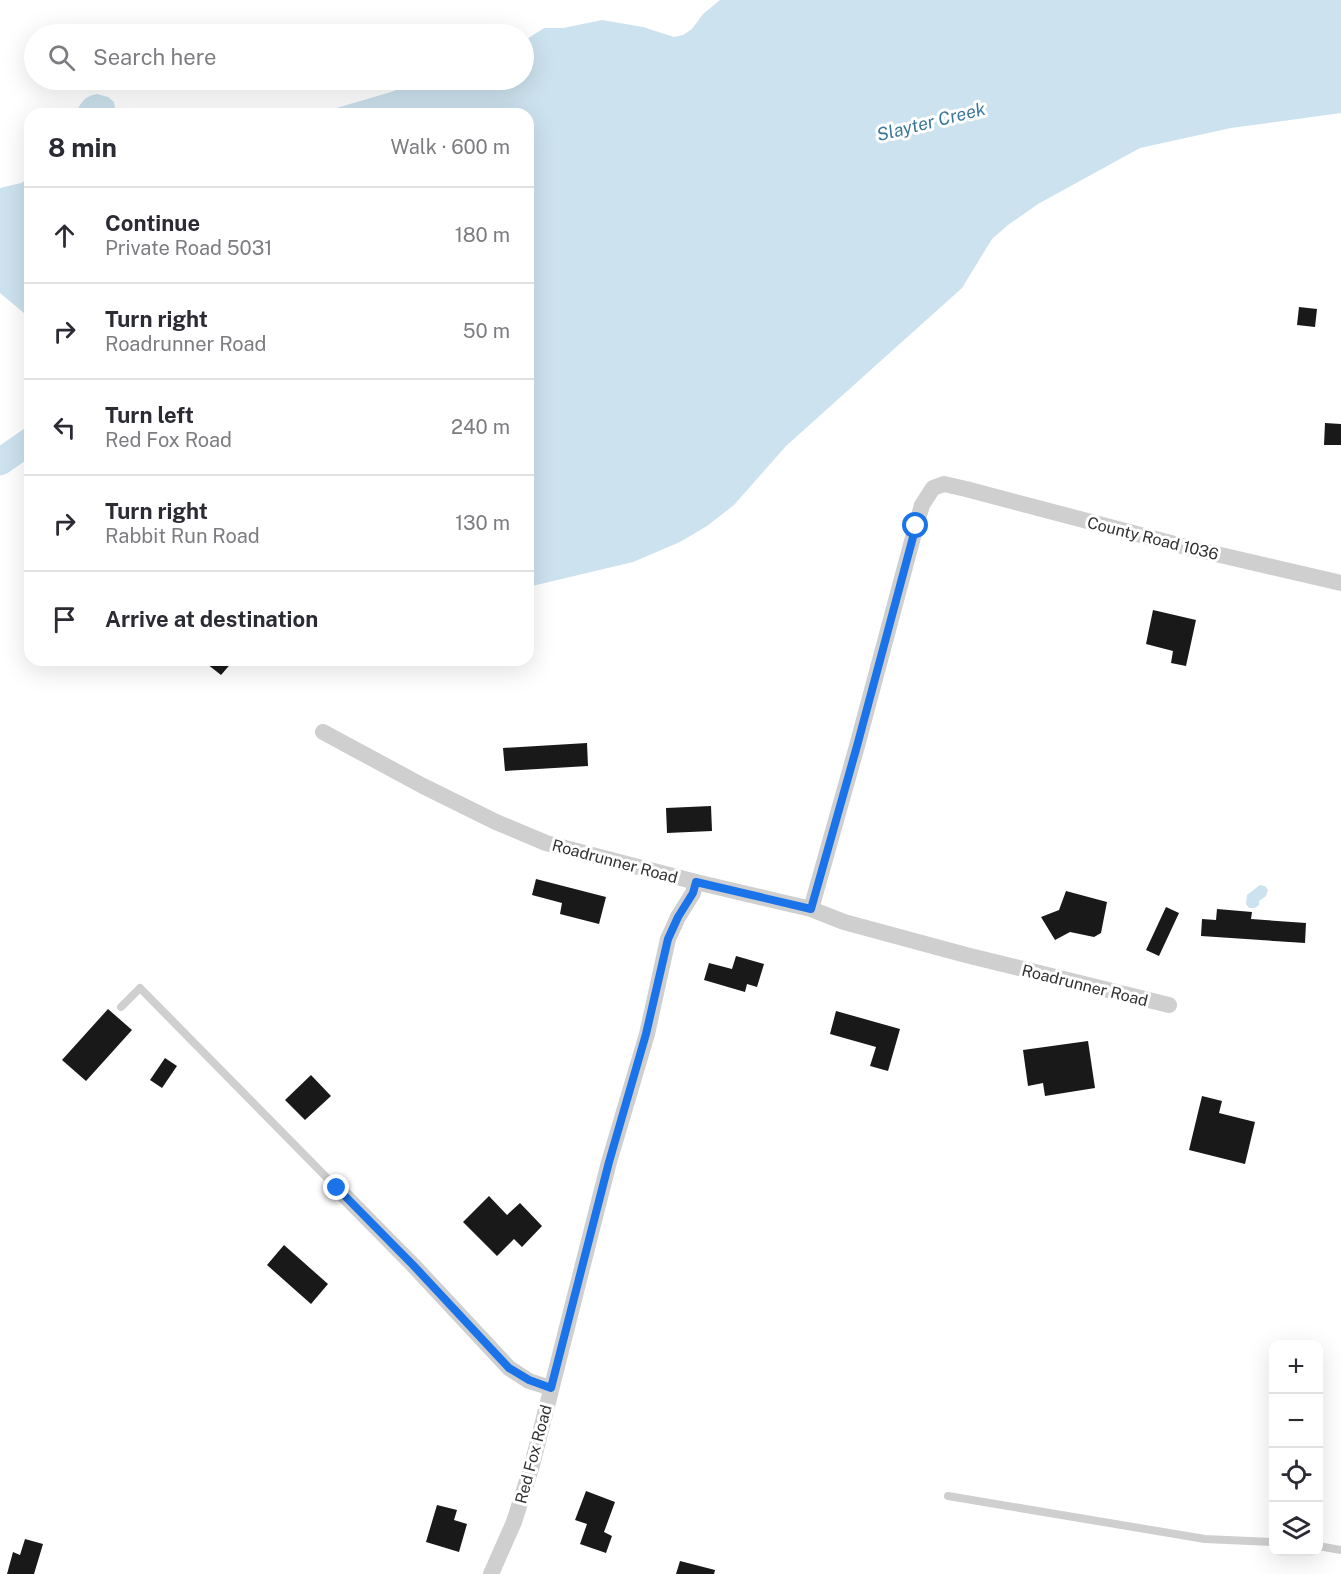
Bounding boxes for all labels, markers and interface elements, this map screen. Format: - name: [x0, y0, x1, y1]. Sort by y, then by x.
- search box: [24, 24, 534, 90]
- icon: search: [45, 41, 78, 74]
- text: Search here: [93, 44, 217, 70]
- water label: Slayter Creek: [874, 98, 988, 145]
- text: 8 min: [48, 132, 117, 163]
- text: Walk · 600 m: [391, 135, 510, 159]
- text: Continue: [105, 210, 200, 236]
- icon: ahead: [48, 219, 81, 252]
- text: 180 m: [455, 223, 510, 247]
- text: Private Road 5031: [105, 236, 272, 260]
- text: Turn right: [105, 306, 208, 332]
- icon: right: [48, 315, 81, 348]
- text: 50 m: [463, 319, 510, 343]
- text: Roadrunner Road: [105, 332, 267, 356]
- text: Turn left: [105, 402, 194, 428]
- icon: left: [48, 411, 81, 444]
- text: 240 m: [451, 415, 510, 439]
- text: Red Fox Road: [105, 428, 232, 452]
- text: Turn right: [105, 498, 208, 524]
- icon: right: [48, 507, 81, 540]
- text: 130 m: [455, 511, 510, 535]
- route start: [902, 512, 928, 538]
- street label: County Road 1036: [1085, 513, 1221, 564]
- text: Rabbit Run Road: [105, 524, 260, 548]
- icon: arrive: [48, 603, 81, 636]
- text: Arrive at destination: [105, 606, 318, 632]
- street label: Roadrunner Road: [550, 836, 680, 887]
- street label: Roadrunner Road: [1020, 961, 1150, 1010]
- route end: [323, 1174, 349, 1200]
- map controls: [1269, 1340, 1323, 1556]
- button: +: [1269, 1340, 1323, 1394]
- button: −: [1269, 1394, 1323, 1448]
- street label: Red Fox Road: [511, 1403, 556, 1506]
- button: locate: [1269, 1448, 1323, 1502]
- button: layers: [1269, 1502, 1323, 1556]

